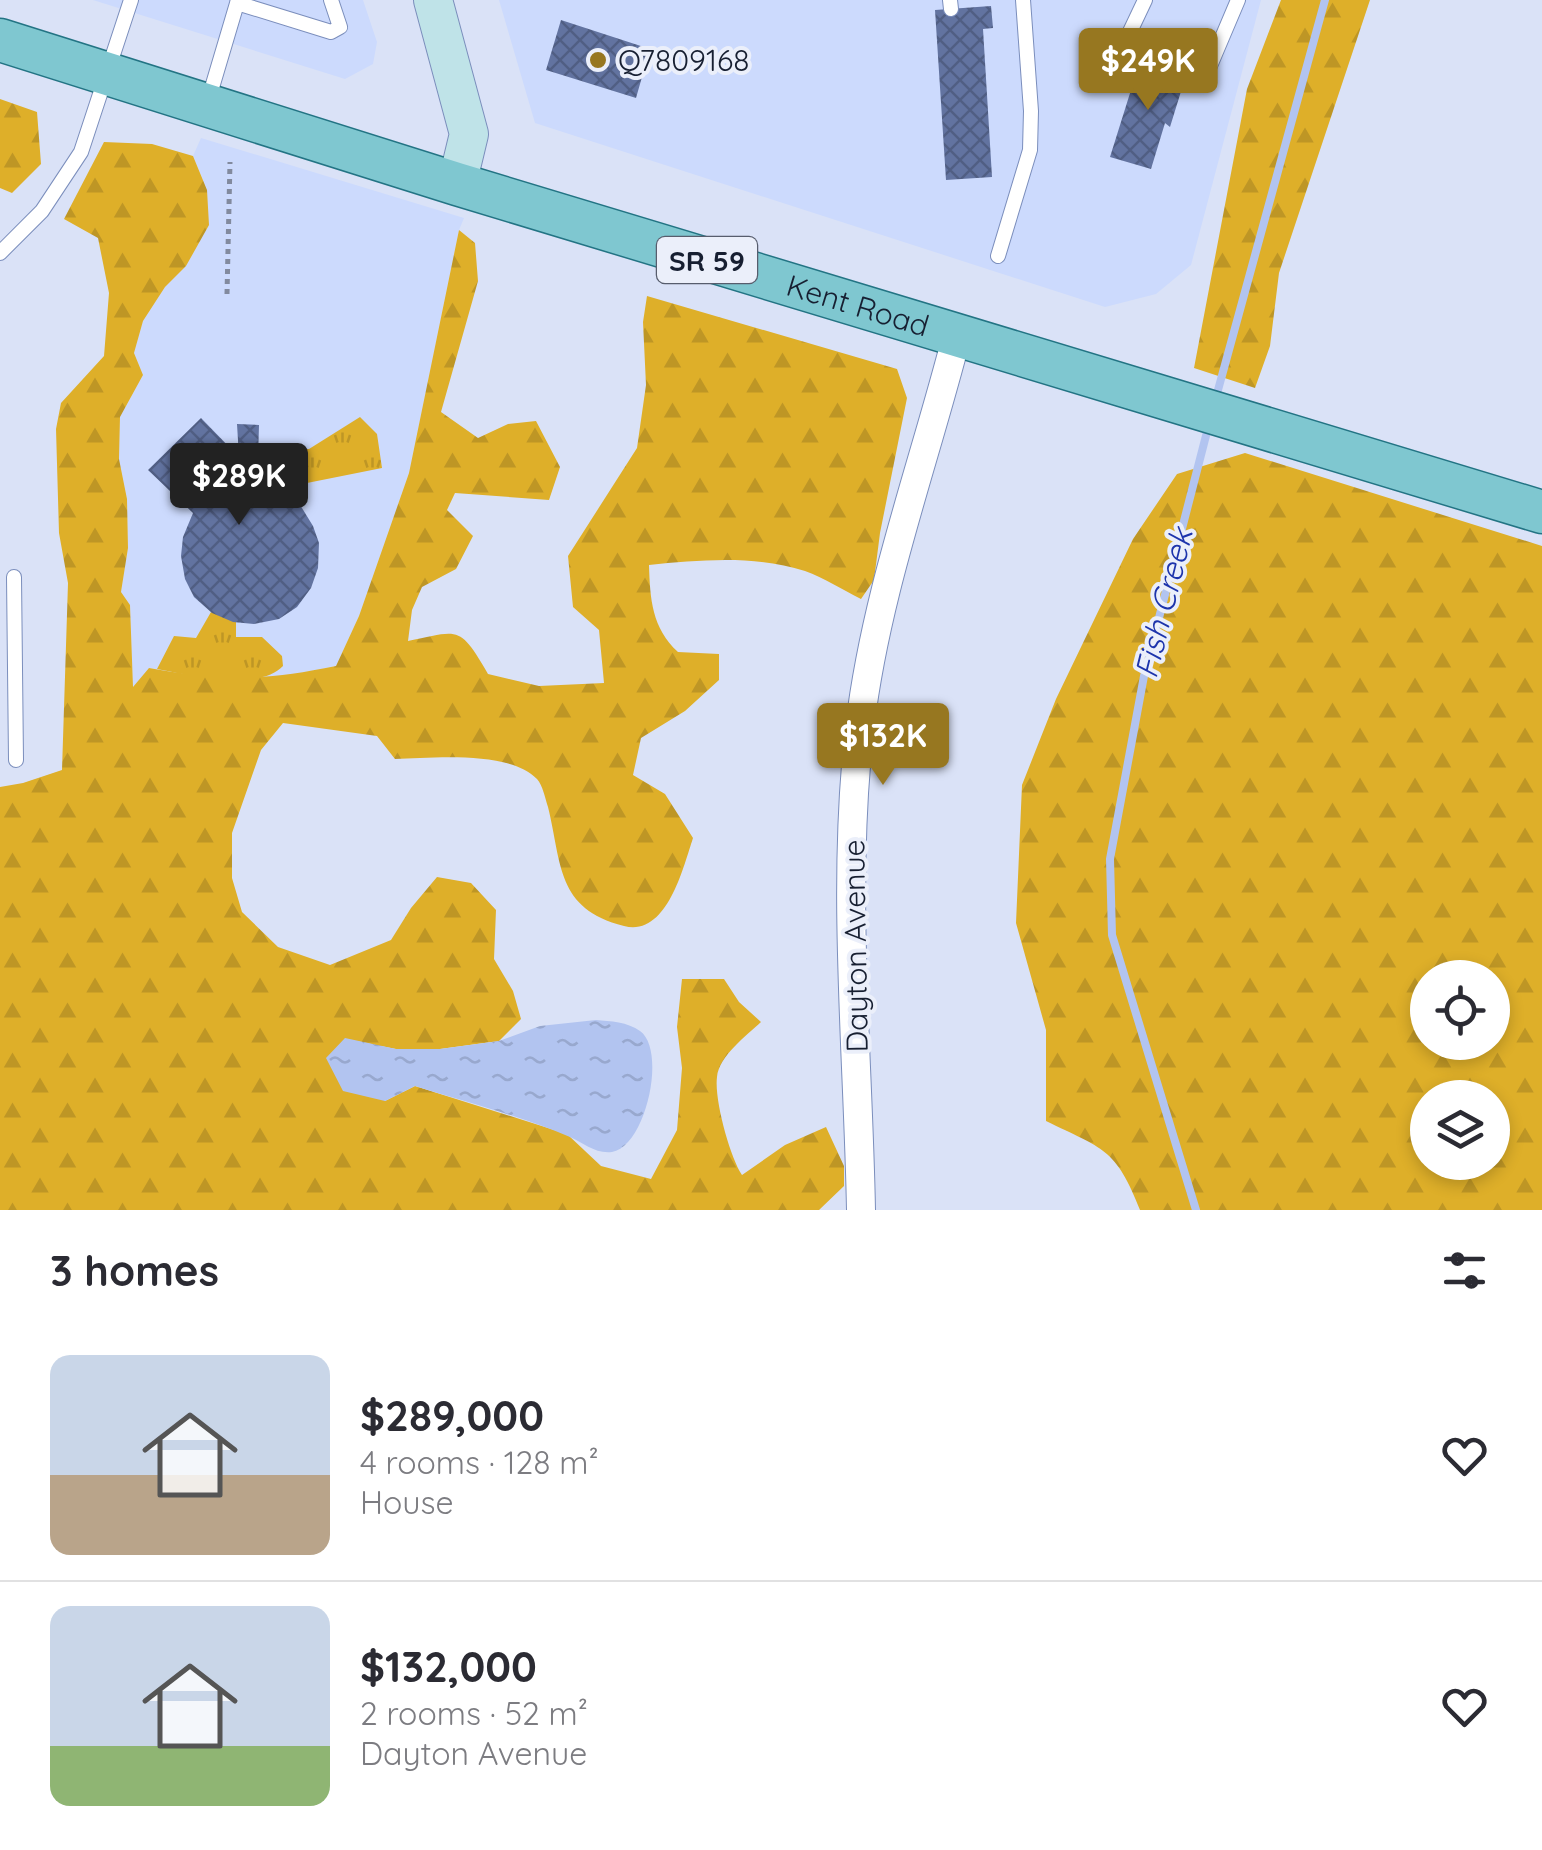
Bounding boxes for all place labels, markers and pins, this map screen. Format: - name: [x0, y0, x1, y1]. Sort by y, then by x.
- pin: $249K: [1078, 28, 1218, 113]
- place label: Q7809168: [618, 41, 749, 79]
- marker: Q7809168: [587, 49, 609, 71]
- pin: $289K: [169, 443, 309, 528]
- pin: $132K: [813, 703, 953, 788]

